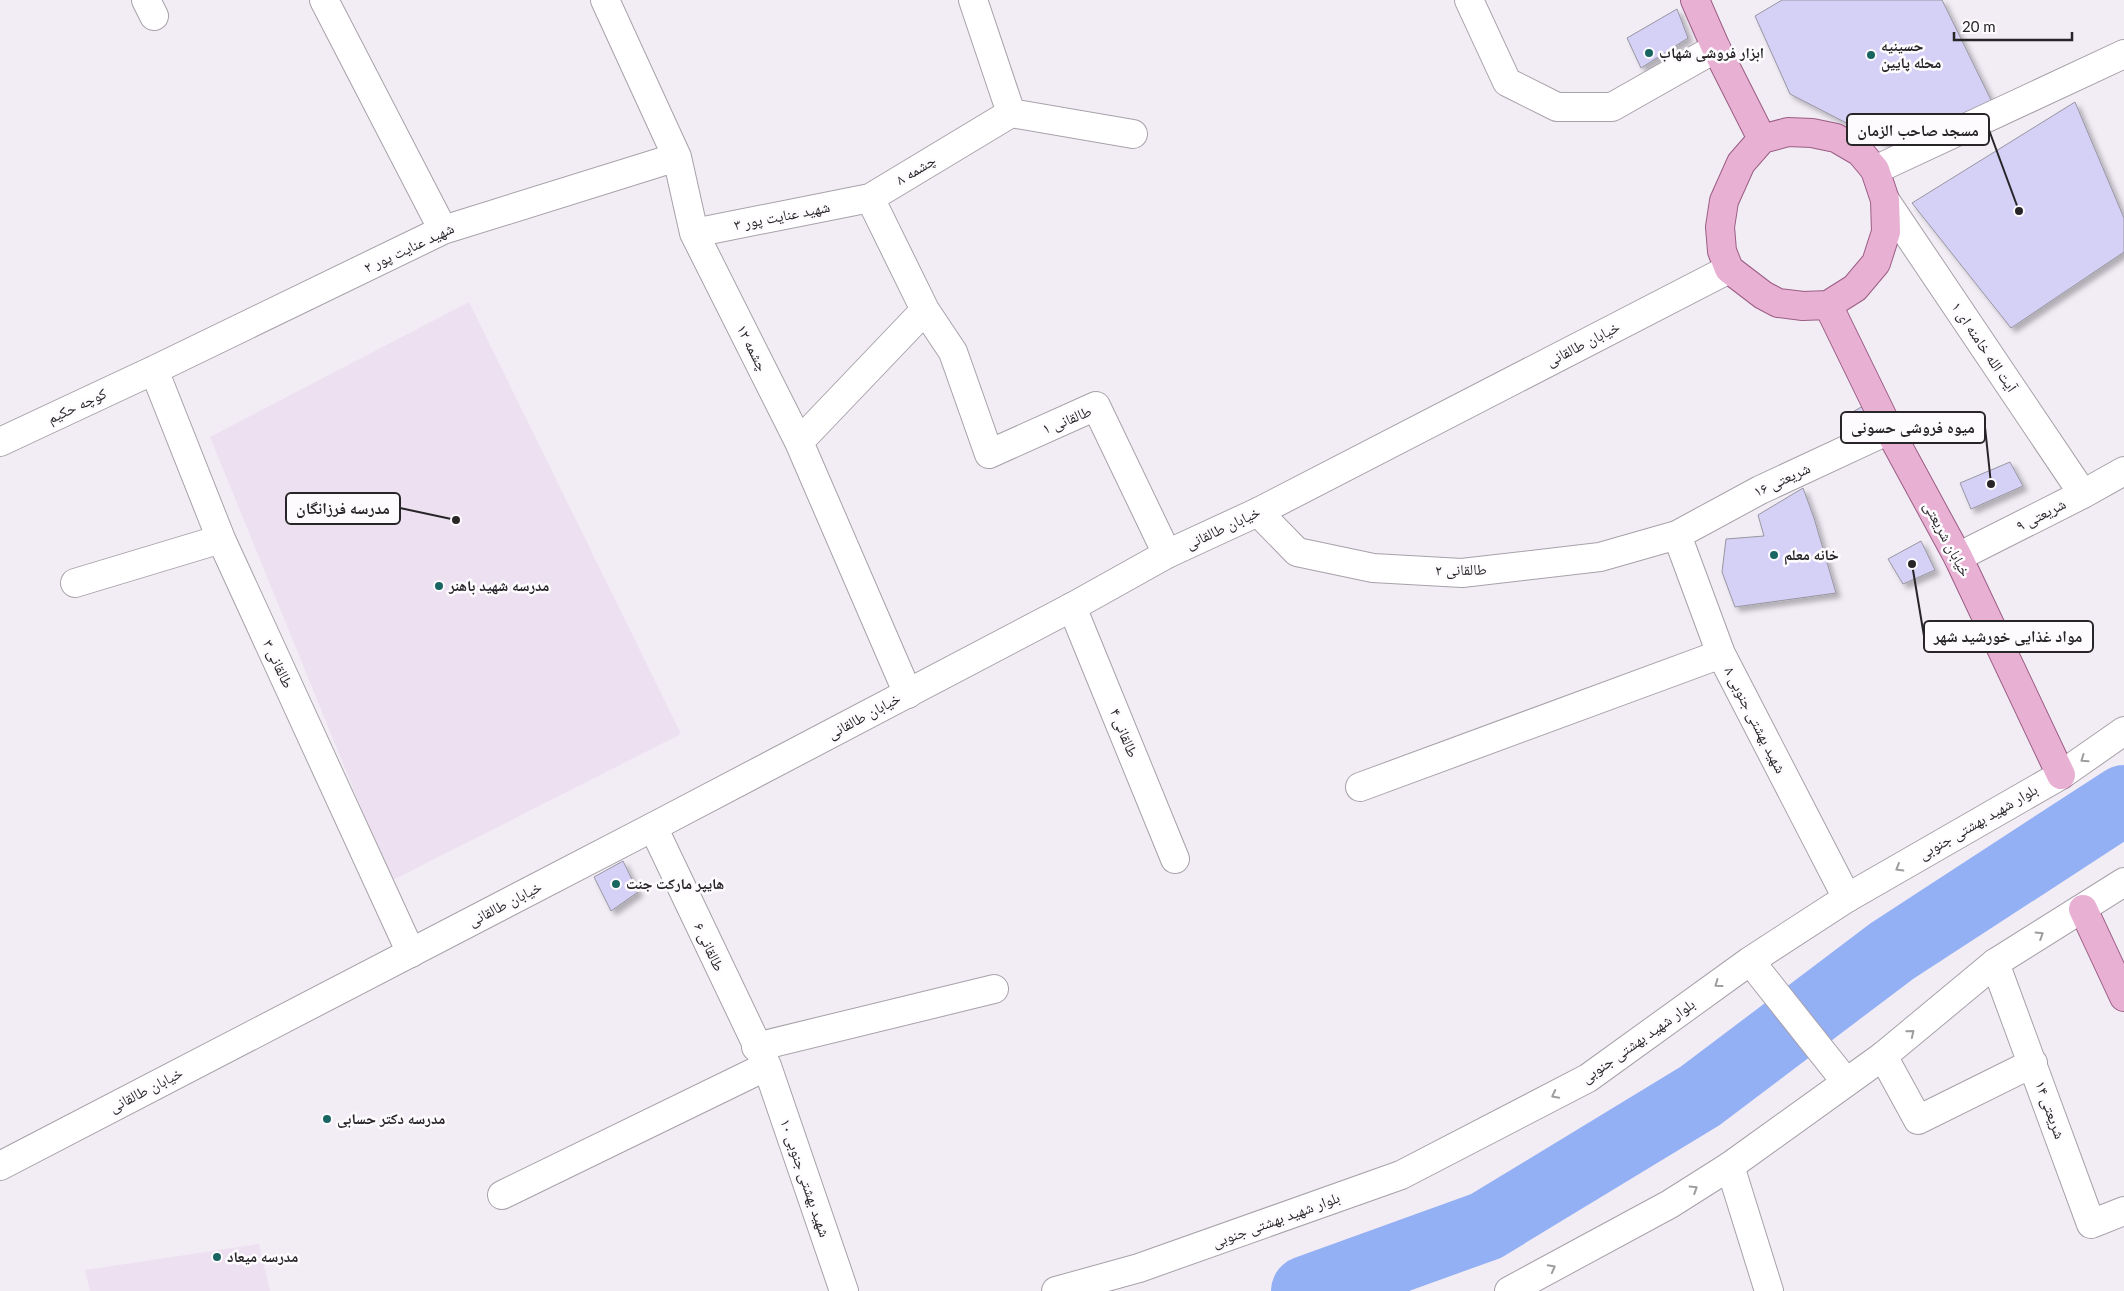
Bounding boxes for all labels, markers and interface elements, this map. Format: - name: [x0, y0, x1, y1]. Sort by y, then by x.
- scale bar: [1954, 10, 2072, 42]
- text: 20 m: [1962, 17, 1996, 35]
- place label: حسینیه محله پایین: [1881, 36, 1941, 72]
- place label: ابزار فروشی شهاب: [1659, 43, 1764, 62]
- marker: ابزار فروشی شهاب: [1643, 47, 1655, 59]
- marker: حسینیه محله پایین: [1865, 49, 1877, 61]
- callout: مسجد صاحب الزمان: [1847, 114, 1989, 145]
- text: مسجد صاحب الزمان: [1857, 120, 1979, 140]
- street label: چشمه ۸: [892, 150, 939, 189]
- street label: شهید عنایت پور ۳: [732, 197, 832, 234]
- street label: شهید عنایت پور ۲: [361, 218, 457, 277]
- street label: آیت الله خامنه ای ۱: [1947, 298, 2022, 397]
- street label: خیابان طالقانی: [1543, 317, 1624, 371]
- street label: چشمه ۱۲: [733, 321, 772, 375]
- street label: کوچه حکیم: [44, 384, 110, 428]
- street label: طالقانی ۱: [1039, 401, 1095, 439]
- callout: میوه فروشی حسونی: [1841, 412, 1985, 443]
- text: میوه فروشی حسونی: [1851, 417, 1975, 437]
- street label: شریعتی ۱۶: [1750, 458, 1814, 502]
- callout: مدرسه فرزانگان: [286, 493, 400, 524]
- street label: شریعتی ۹: [2013, 494, 2070, 536]
- text: مدرسه فرزانگان: [296, 498, 390, 518]
- street label: خیابان شریعتی: [1919, 498, 1975, 580]
- street label: خیابان طالقانی: [1182, 502, 1264, 554]
- place label: خانه معلم: [1784, 545, 1839, 565]
- marker: خانه معلم: [1768, 549, 1780, 561]
- street label: طالقانی ۲: [1435, 560, 1487, 580]
- place label: مدرسه شهید باهنر: [448, 576, 549, 595]
- marker: مدرسه شهید باهنر: [433, 580, 445, 592]
- callout: مواد غذایی خورشید شهر: [1924, 621, 2093, 652]
- text: مواد غذایی خورشید شهر: [1933, 626, 2082, 646]
- street label: طالقانی ۳: [258, 636, 298, 692]
- street label: شهید بهشتی جنوبی ۸: [1719, 663, 1791, 777]
- street label: خیابان طالقانی: [824, 688, 904, 744]
- street label: طالقانی ۴: [1105, 705, 1143, 761]
- one-way arrow: [2080, 753, 2090, 762]
- street label: بلوار شهید بهشتی جنوبی: [1915, 780, 2041, 864]
- one-way arrow: [1895, 862, 1904, 872]
- place label: هایپر مارکت جنت: [626, 874, 724, 893]
- street label: خیابان طالقانی: [465, 877, 546, 931]
- marker: هایپر مارکت جنت: [610, 878, 622, 890]
- street label: طالقانی ۶: [689, 919, 729, 975]
- one-way arrow: [2035, 932, 2044, 942]
- one-way arrow: [1714, 978, 1724, 987]
- street label: بلوار شهید بهشتی جنوبی: [1577, 994, 1699, 1088]
- one-way arrow: [1905, 1029, 1914, 1038]
- street label: خیابان طالقانی: [106, 1063, 187, 1117]
- street label: شریعتی ۱۴: [2030, 1078, 2070, 1142]
- one-way arrow: [1551, 1089, 1560, 1099]
- place label: مدرسه دکتر حسابی: [337, 1109, 445, 1128]
- marker: مدرسه دکتر حسابی: [321, 1113, 333, 1125]
- street label: شهید بهشتی جنوبی ۱۰: [775, 1116, 835, 1240]
- one-way arrow: [1688, 1186, 1697, 1195]
- street label: بلوار شهید بهشتی جنوبی: [1209, 1188, 1343, 1252]
- place label: مدرسه میعاد: [227, 1247, 298, 1265]
- marker: مدرسه میعاد: [211, 1251, 223, 1263]
- one-way arrow: [1546, 1264, 1555, 1274]

